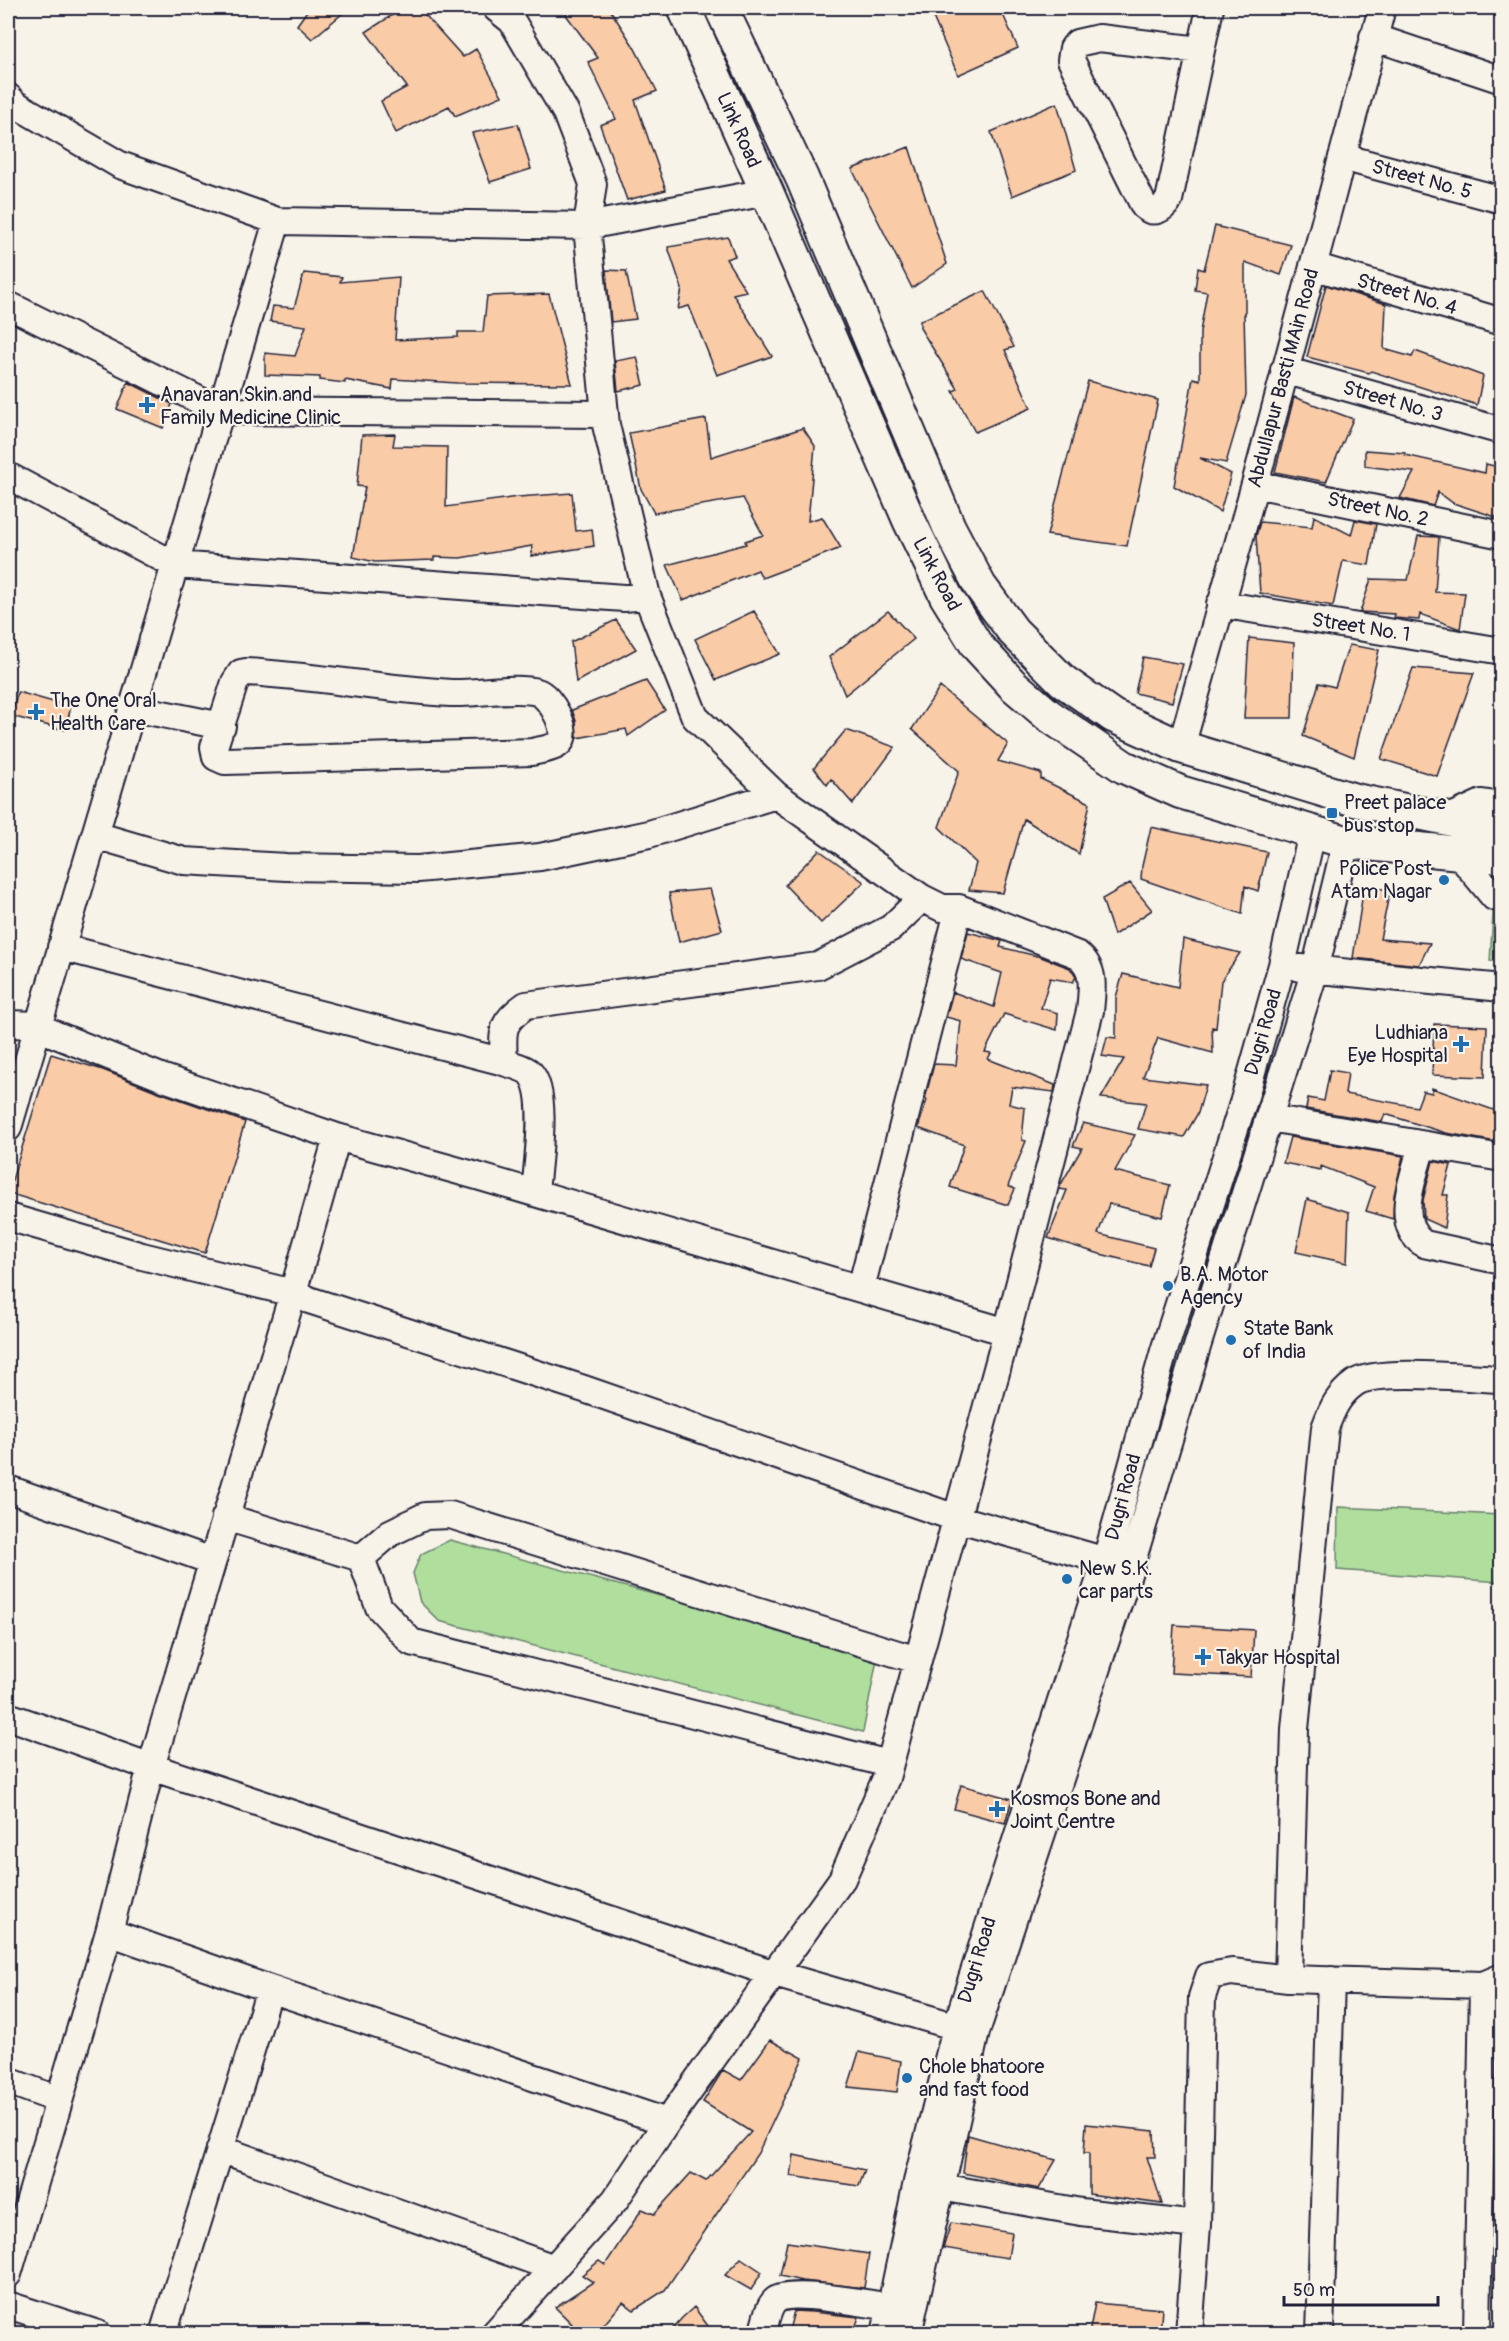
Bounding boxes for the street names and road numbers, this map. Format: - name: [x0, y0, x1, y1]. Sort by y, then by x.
- street label: Link Road: [711, 88, 767, 172]
- street label: Street No. 5: [1369, 154, 1475, 204]
- street label: Abdullapur Basti MAin Road: [1242, 266, 1324, 490]
- street label: Street No. 4: [1354, 268, 1460, 320]
- street label: Street No. 3: [1340, 375, 1446, 427]
- street label: Street No. 2: [1325, 486, 1431, 532]
- street label: Link Road: [907, 533, 967, 615]
- street label: Street No. 1: [1310, 607, 1412, 647]
- street label: Dugri Road: [1239, 986, 1287, 1078]
- street label: Dugri Road: [1099, 1451, 1147, 1543]
- street label: Dugri Road: [952, 1914, 1002, 2006]

